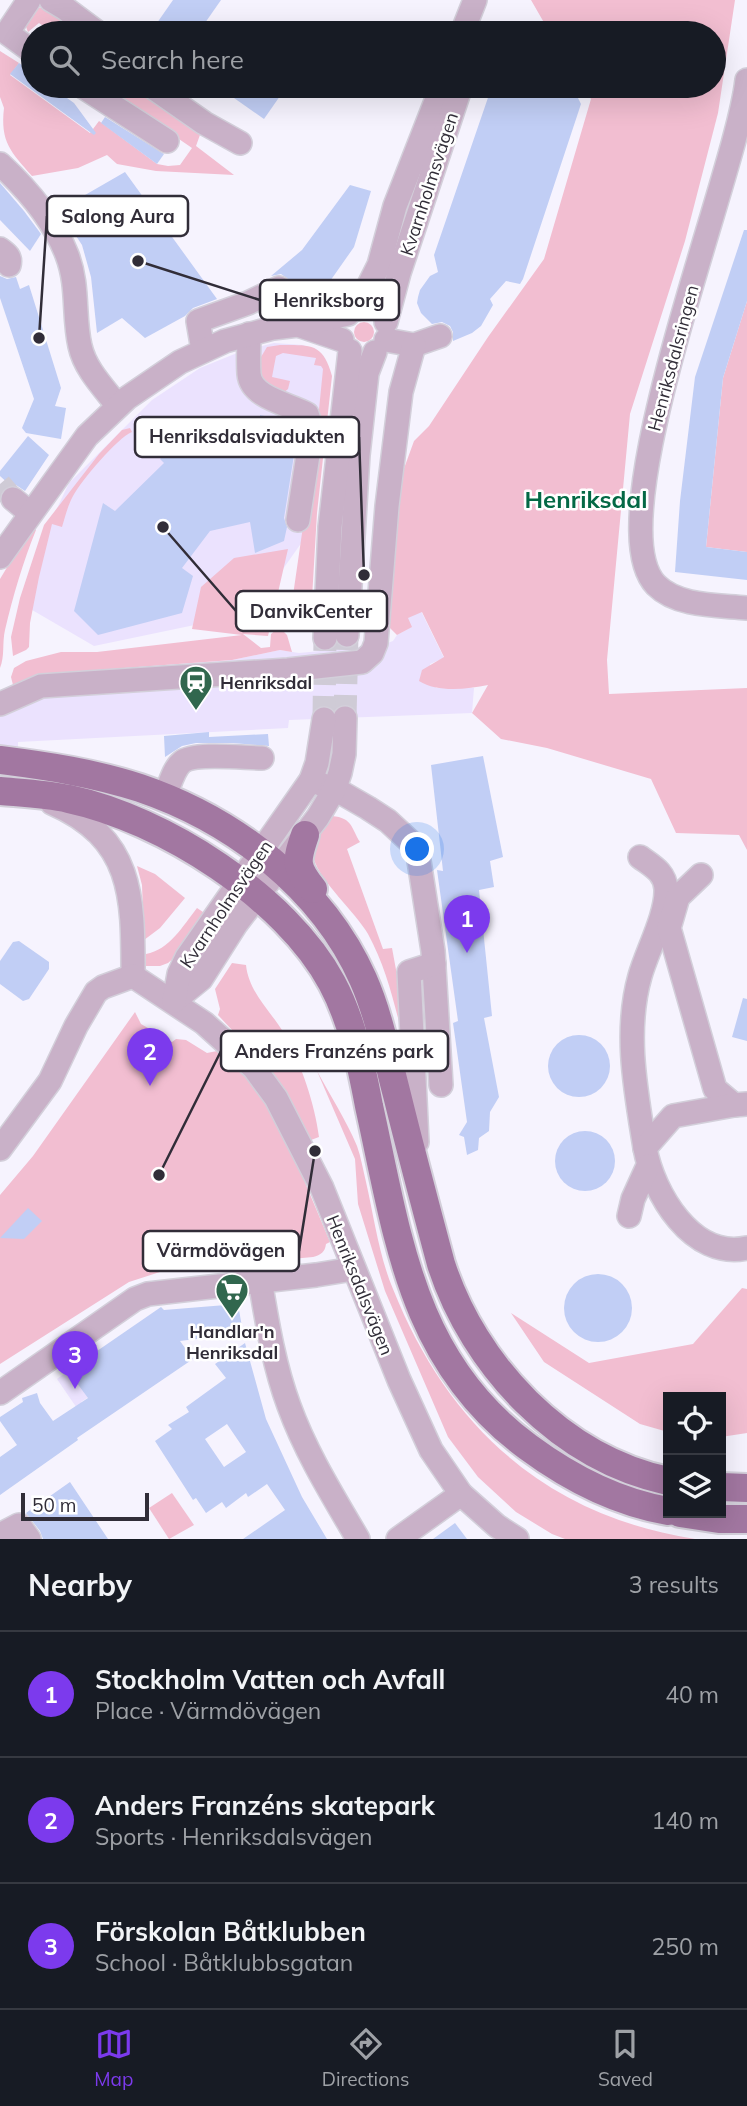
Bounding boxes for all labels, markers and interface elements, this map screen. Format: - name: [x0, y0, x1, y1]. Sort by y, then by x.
- search box: [21, 21, 726, 98]
- icon: search: [45, 41, 83, 79]
- text: Search here: [101, 43, 244, 76]
- street label: Kvarnholmsvägen: [395, 109, 463, 259]
- callout: Salong Aura: [47, 196, 188, 236]
- text: Salong Aura: [61, 204, 175, 228]
- callout: Henriksborg: [260, 280, 399, 320]
- street label: Henriksdalsringen: [642, 282, 704, 434]
- text: Henriksborg: [273, 288, 385, 312]
- callout: Henriksdalsviadukten: [135, 417, 359, 457]
- text: Henriksdalsviadukten: [149, 424, 345, 448]
- district label: Henriksdal: [525, 484, 648, 514]
- callout: DanvikCenter: [236, 591, 387, 631]
- text: DanvikCenter: [250, 599, 373, 623]
- station icon: Henriksdal: [177, 663, 215, 712]
- place label: Henriksdal: [220, 671, 312, 694]
- your location: [400, 832, 434, 866]
- street label: Kvarnholmsvägen: [175, 836, 277, 972]
- pin: 1: [444, 895, 490, 953]
- pin: 2: [127, 1028, 173, 1086]
- callout: Anders Franzéns park: [221, 1031, 448, 1071]
- text: Anders Franzéns park: [234, 1039, 434, 1063]
- street label: Henriksdalsvägen: [321, 1212, 399, 1358]
- callout: Värmdövägen: [143, 1231, 299, 1271]
- text: Värmdövägen: [156, 1238, 285, 1262]
- supermarket icon: Handlar'n Henriksdal: [213, 1271, 251, 1320]
- place label: Handlar'n Henriksdal: [186, 1320, 278, 1364]
- pin: 3: [52, 1331, 98, 1389]
- map controls: [663, 1392, 726, 1518]
- button: locate: [663, 1392, 726, 1455]
- button: layers: [663, 1455, 726, 1518]
- scale bar: [21, 1490, 149, 1522]
- text: 50 m: [32, 1493, 76, 1517]
- text: Nearby: [28, 1566, 132, 1604]
- text: 3 results: [629, 1570, 719, 1599]
- text: Stockholm Vatten och Avfall: [95, 1663, 445, 1696]
- text: 1: [44, 1680, 58, 1709]
- text: 40 m: [665, 1680, 719, 1709]
- text: Place · Värmdövägen: [95, 1696, 321, 1725]
- text: Anders Franzéns skatepark: [95, 1789, 435, 1822]
- text: 2: [44, 1806, 58, 1835]
- text: 140 m: [651, 1806, 719, 1835]
- text: Sports · Henriksdalsvägen: [95, 1822, 373, 1851]
- text: Förskolan Båtklubben: [95, 1915, 366, 1948]
- text: 3: [44, 1932, 58, 1961]
- text: 250 m: [651, 1932, 719, 1961]
- text: School · Båtklubbsgatan: [95, 1948, 353, 1977]
- tab: Map: [94, 2025, 133, 2091]
- tab: Directions: [322, 2025, 410, 2091]
- tab: Saved: [598, 2025, 653, 2091]

